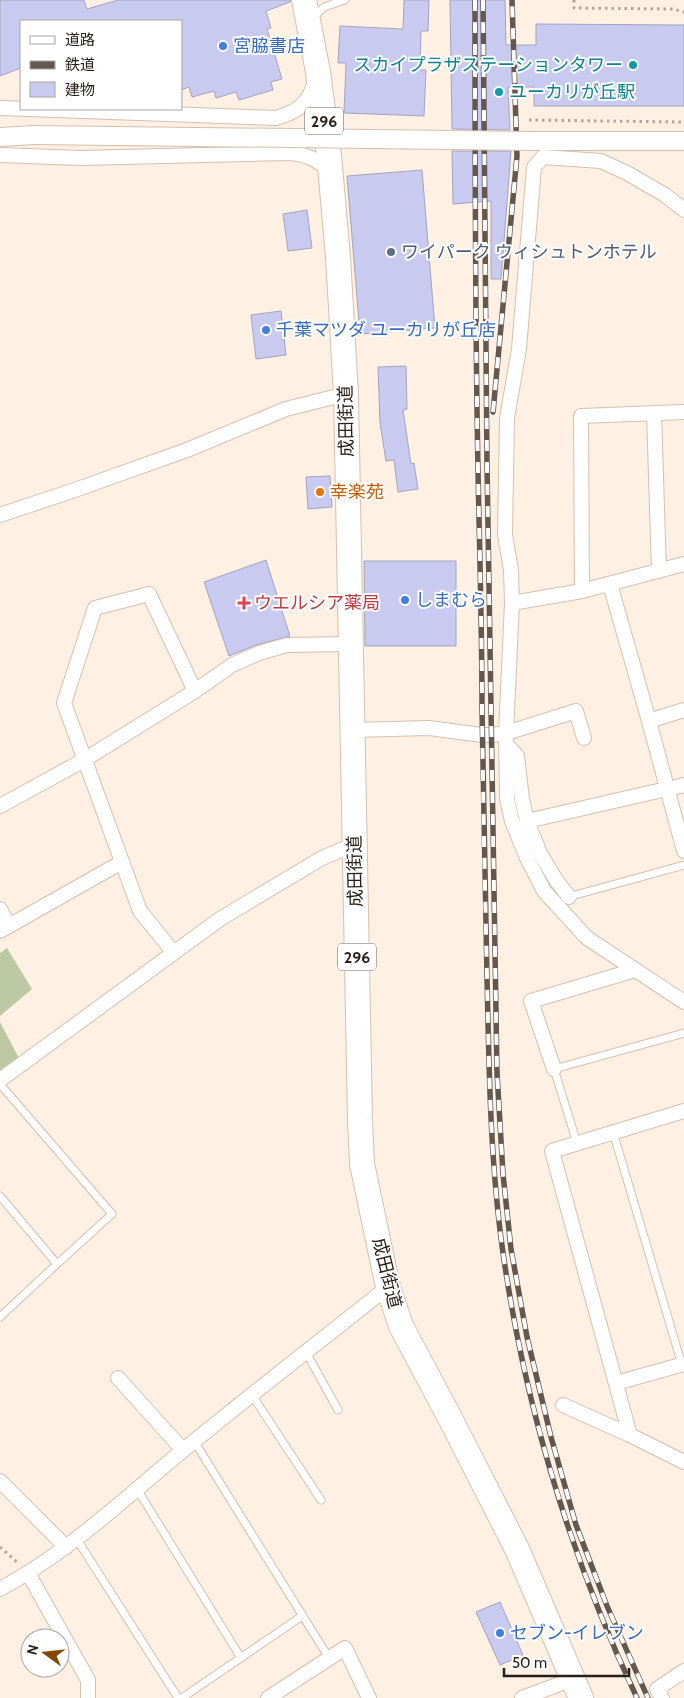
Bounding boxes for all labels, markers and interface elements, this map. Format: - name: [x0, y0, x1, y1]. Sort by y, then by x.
- legend: [20, 20, 182, 110]
- text: 道路: [65, 31, 95, 49]
- place label: 宮脇書店: [233, 35, 305, 57]
- marker: 宮脇書店: [217, 40, 229, 52]
- place label: スカイプラザステーションタワー: [354, 54, 623, 76]
- text: 鉄道: [65, 56, 95, 74]
- marker: スカイプラザステーションタワー: [627, 59, 639, 71]
- text: 建物: [65, 81, 95, 99]
- place label: ユーカリが丘駅: [509, 81, 635, 103]
- marker: ユーカリが丘駅: [493, 86, 505, 98]
- road number: 296: [305, 108, 343, 134]
- place label: ワイパーク ウィシュトンホテル: [401, 241, 657, 263]
- marker: ワイパーク ウィシュトンホテル: [385, 246, 397, 258]
- place label: 千葉マツダ ユーカリが丘店: [276, 319, 496, 341]
- marker: 千葉マツダ ユーカリが丘店: [260, 324, 272, 336]
- street label: 成田街道: [334, 385, 358, 457]
- place label: 幸楽苑: [330, 481, 384, 503]
- marker: 幸楽苑: [314, 486, 326, 498]
- place label: しまむら: [415, 589, 487, 611]
- place label: ウエルシア薬局: [254, 592, 380, 614]
- marker: しまむら: [399, 594, 411, 606]
- marker: ウエルシア薬局: [238, 597, 250, 609]
- street label: 成田街道: [343, 835, 367, 907]
- road number: 296: [338, 944, 376, 970]
- street label: 成田街道: [368, 1235, 406, 1311]
- place label: セブン-イレブン: [510, 1622, 644, 1644]
- marker: セブン-イレブン: [494, 1627, 506, 1639]
- north arrow: [20, 1628, 70, 1678]
- text: N: [22, 1643, 42, 1657]
- scale bar: [504, 1646, 629, 1678]
- text: 50 m: [512, 1654, 547, 1672]

